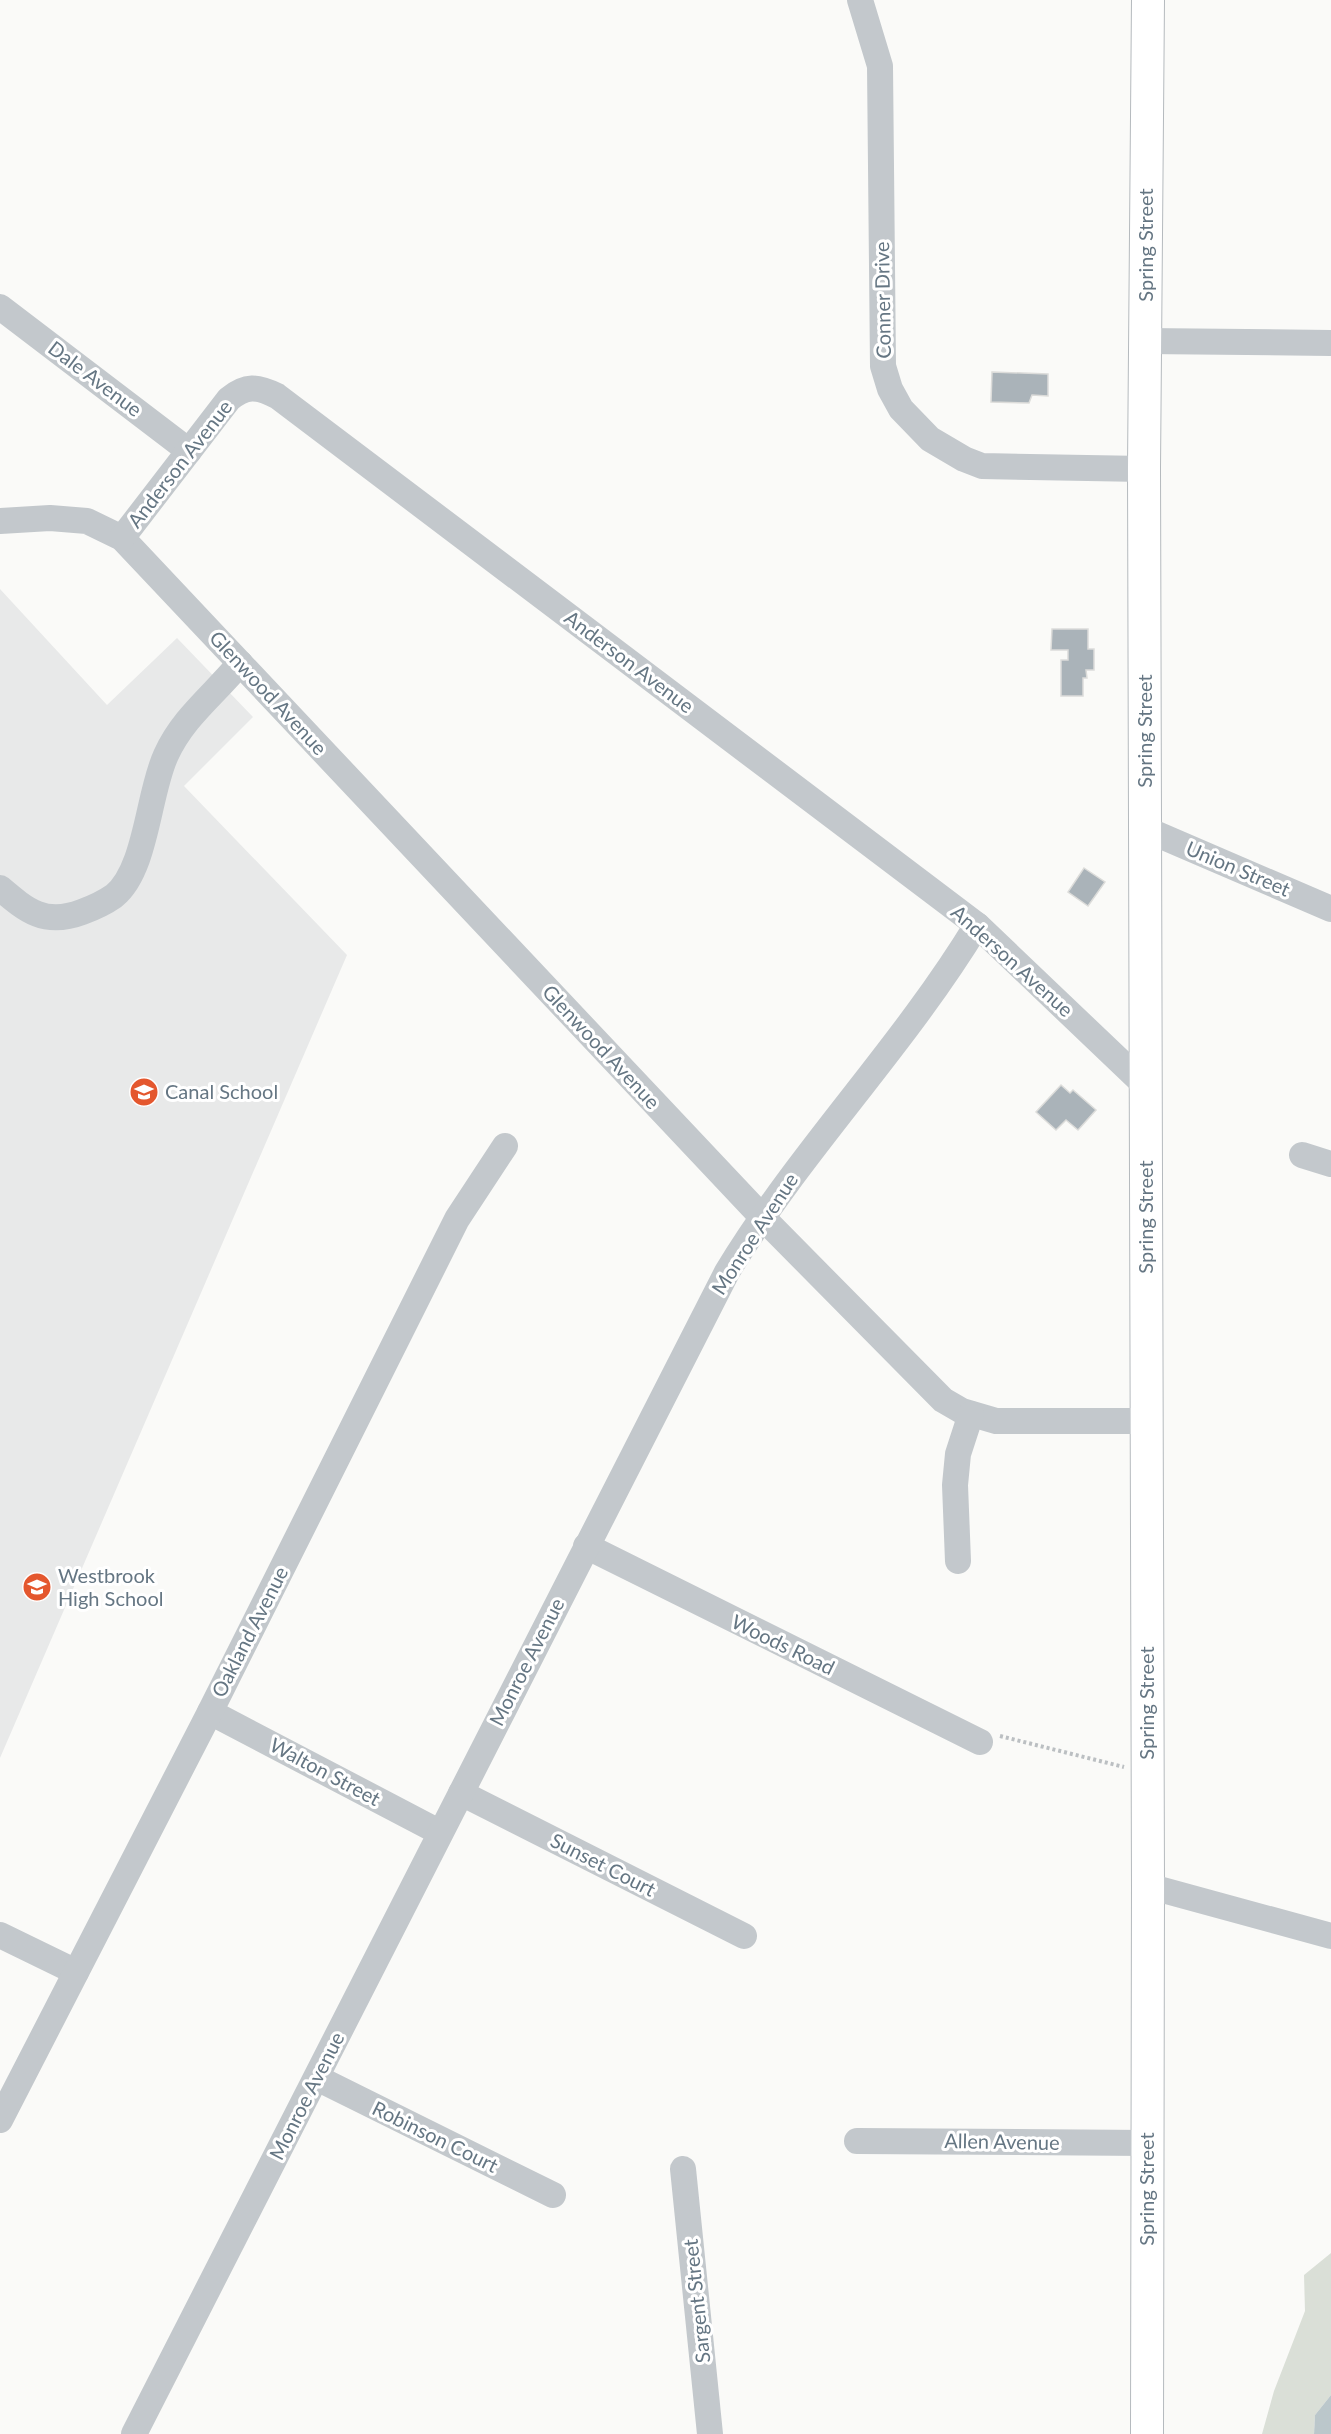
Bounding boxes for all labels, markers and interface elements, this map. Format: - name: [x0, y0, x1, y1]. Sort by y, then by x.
- street label: Spring Street: [1133, 188, 1157, 302]
- street label: Conner Drive: [869, 241, 895, 359]
- street label: Dale Avenue: [44, 335, 147, 421]
- street label: Anderson Avenue: [122, 395, 237, 532]
- street label: Anderson Avenue: [560, 605, 699, 718]
- street label: Glenwood Avenue: [205, 625, 332, 759]
- street label: Spring Street: [1132, 674, 1156, 788]
- street label: Union Street: [1183, 835, 1294, 901]
- street label: Anderson Avenue: [947, 899, 1078, 1021]
- street label: Glenwood Avenue: [538, 979, 665, 1113]
- school or university icon: Canal School: [128, 1076, 160, 1108]
- place label: Canal School: [165, 1079, 278, 1103]
- street label: Spring Street: [1133, 1160, 1157, 1274]
- street label: Monroe Avenue: [706, 1168, 802, 1299]
- street label: Oakland Avenue: [206, 1562, 292, 1701]
- place label: Westbrook High School: [58, 1563, 164, 1610]
- school or university icon: Westbrook High School: [21, 1571, 53, 1603]
- street label: Monroe Avenue: [484, 1594, 569, 1729]
- street label: Woods Road: [728, 1609, 839, 1679]
- street label: Spring Street: [1134, 1646, 1158, 1760]
- street label: Walton Street: [266, 1732, 385, 1810]
- street label: Sunset Court: [547, 1827, 660, 1901]
- street label: Monroe Avenue: [264, 2028, 349, 2163]
- street label: Robinson Court: [369, 2095, 502, 2177]
- street label: Allen Avenue: [944, 2128, 1060, 2154]
- street label: Spring Street: [1134, 2132, 1158, 2246]
- street label: Sargent Street: [678, 2238, 714, 2364]

